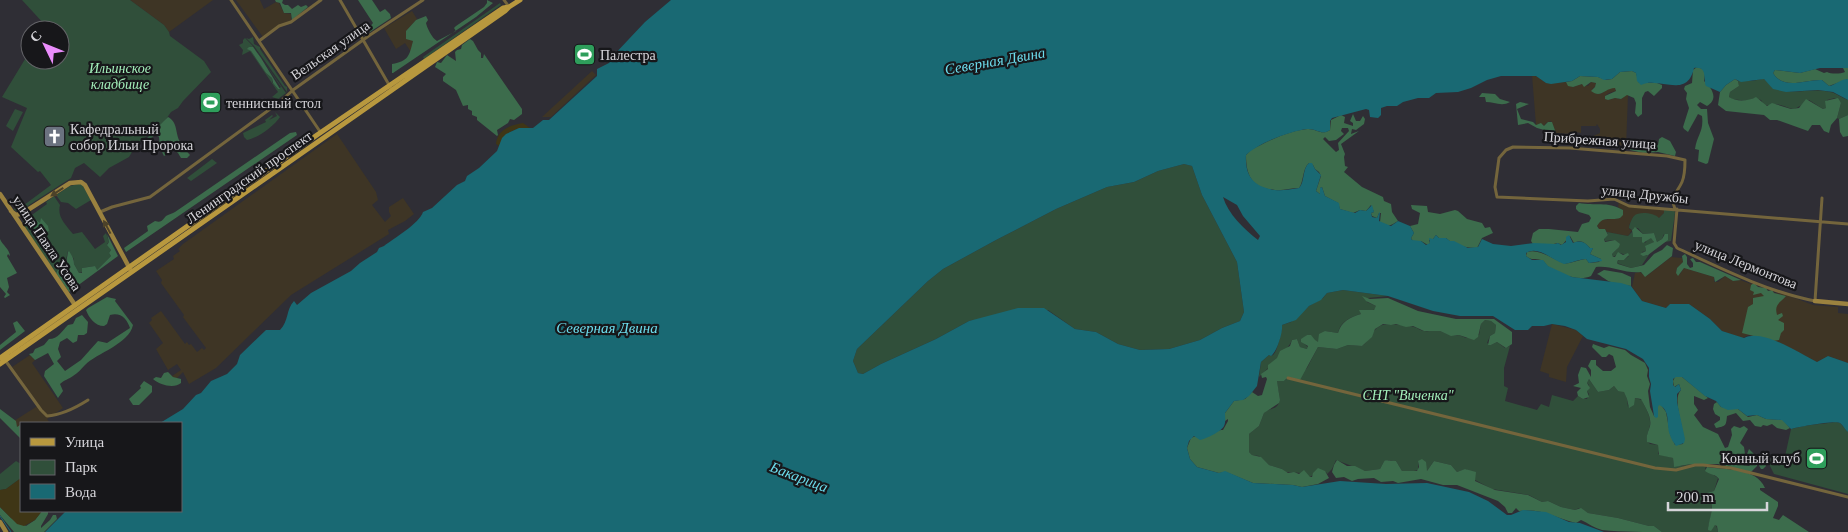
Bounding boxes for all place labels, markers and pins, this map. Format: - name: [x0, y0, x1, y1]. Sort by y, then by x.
- sports icon: Палестра: [572, 43, 596, 67]
- place label: Палестра: [600, 48, 656, 63]
- sports icon: теннисный стол: [198, 91, 222, 115]
- place label: теннисный стол: [226, 96, 321, 111]
- place label: Кафедральный собор Ильи Пророка: [70, 122, 194, 153]
- church icon: Кафедральный собор Ильи Пророка: [42, 125, 66, 149]
- sports icon: Конный клуб: [1804, 446, 1828, 470]
- place label: Конный клуб: [1721, 451, 1800, 466]

